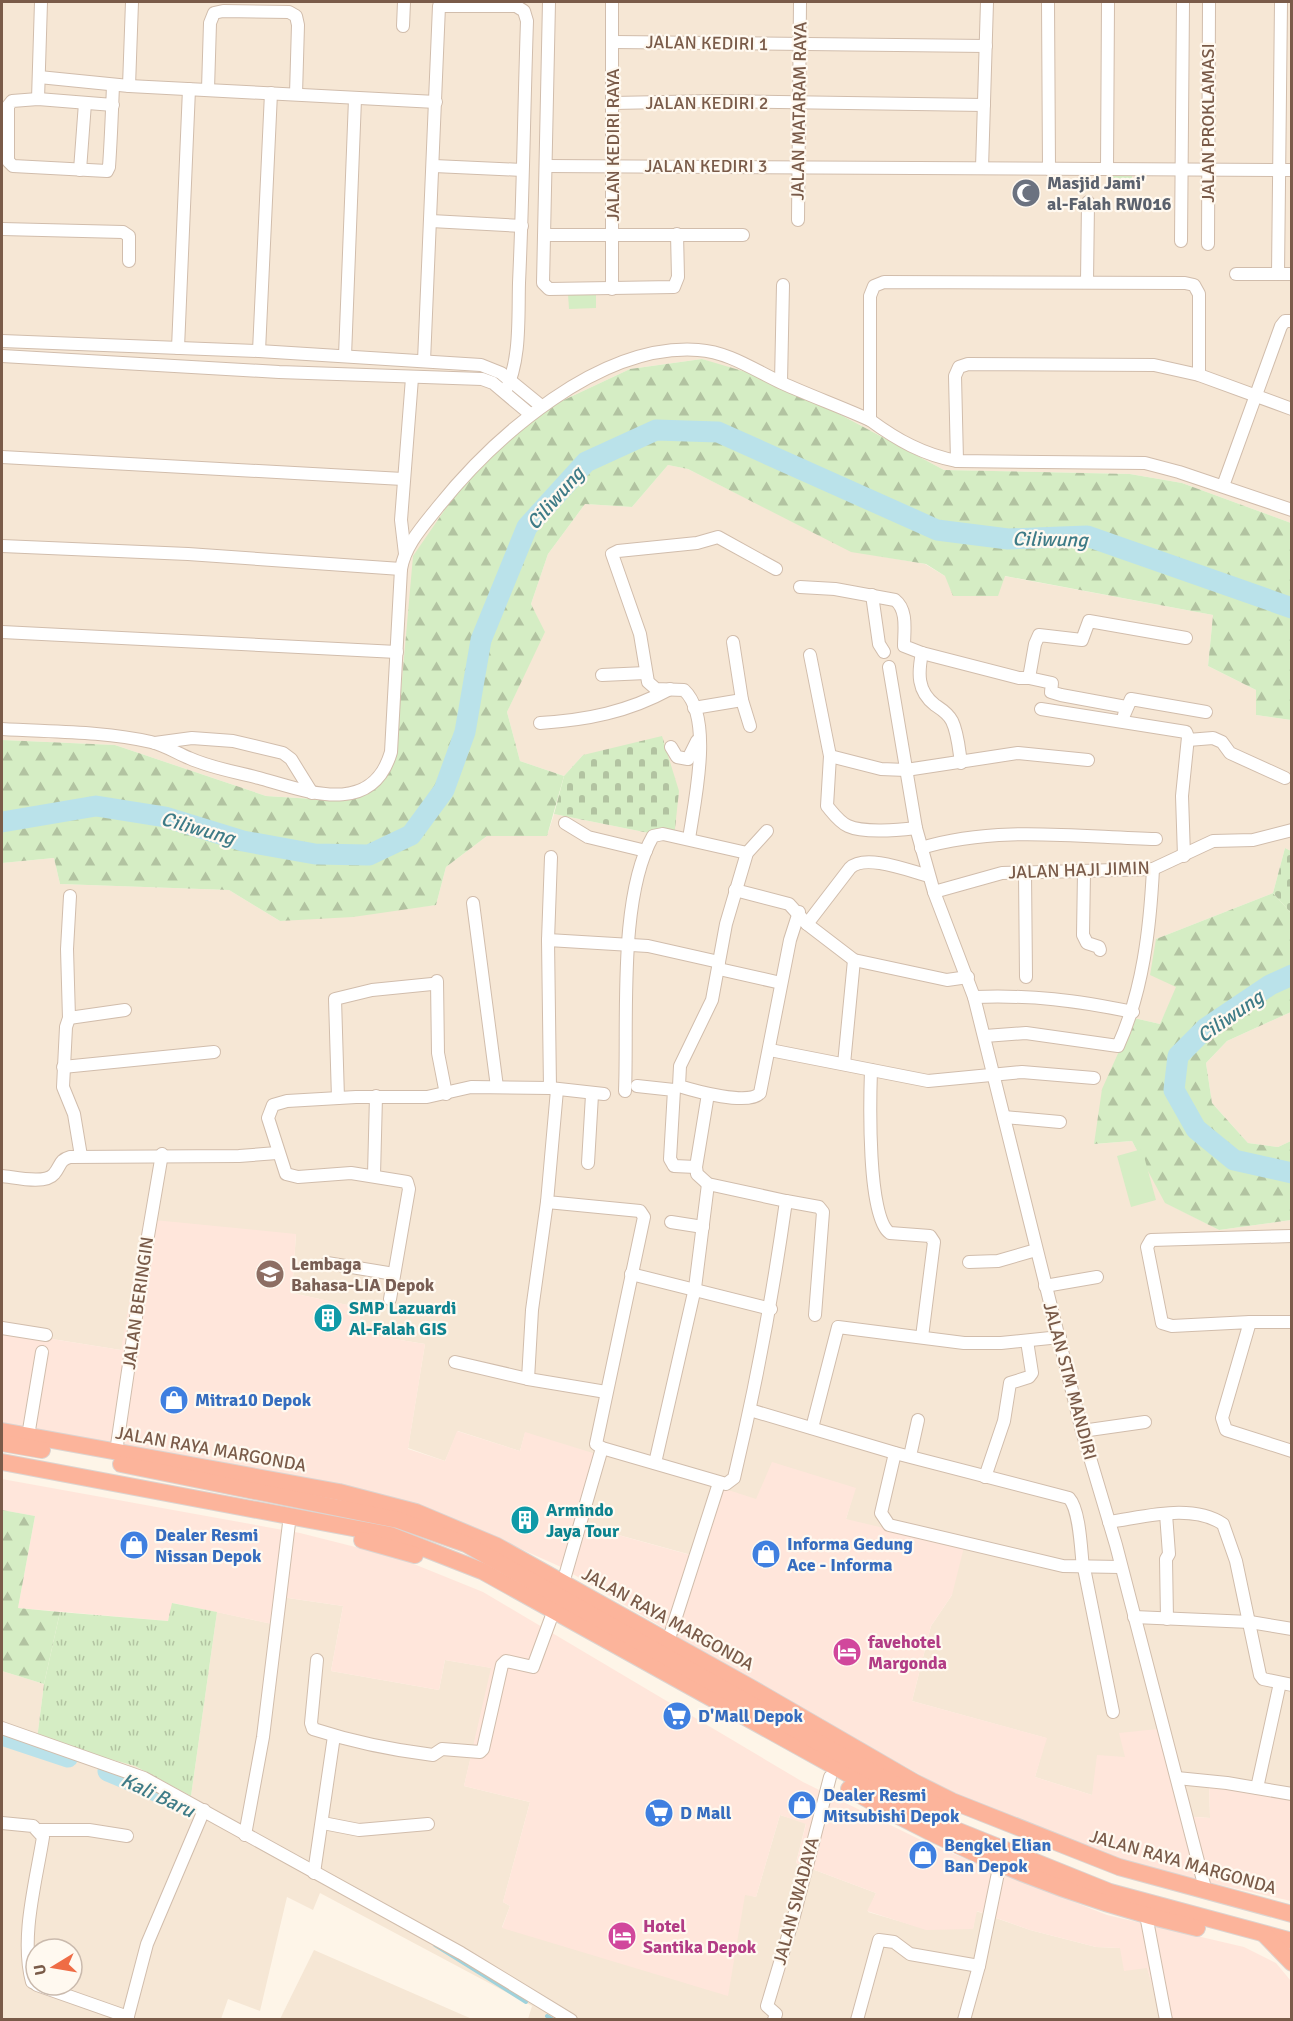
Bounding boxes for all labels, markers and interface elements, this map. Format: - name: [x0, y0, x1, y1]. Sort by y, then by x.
- street label: JALAN MATARAM RAYA: [786, 21, 812, 201]
- street label: JALAN KEDIRI 1: [645, 31, 769, 55]
- street label: JALAN PROKLAMASI: [1197, 43, 1219, 203]
- street label: JALAN KEDIRI RAYA: [602, 68, 624, 222]
- street label: JALAN KEDIRI 2: [646, 92, 768, 114]
- street label: JALAN KEDIRI 3: [645, 155, 767, 177]
- place label: Masjid Jami' al-Falah RW016: [1047, 172, 1172, 215]
- mosque icon: Masjid Jami' al-Falah RW016: [1010, 177, 1042, 209]
- water label: Ciliwung: [521, 461, 590, 535]
- water label: Ciliwung: [1012, 526, 1089, 553]
- water label: Ciliwung: [158, 806, 239, 851]
- street label: JALAN HAJI JIMIN: [1008, 857, 1150, 883]
- water label: Ciliwung: [1192, 984, 1269, 1048]
- street label: JALAN BERINGIN: [118, 1235, 158, 1371]
- place label: Lembaga Bahasa-LIA Depok: [291, 1253, 435, 1296]
- school or university icon: Lembaga Bahasa-LIA Depok: [254, 1258, 286, 1290]
- place label: SMP Lazuardi Al-Falah GIS: [349, 1297, 456, 1340]
- street label: JALAN STM MANDIRI: [1038, 1300, 1102, 1462]
- building icon: SMP Lazuardi Al-Falah GIS: [312, 1302, 344, 1334]
- shop icon: Mitra10 Depok: [158, 1384, 190, 1416]
- place label: Mitra10 Depok: [195, 1389, 312, 1411]
- street label: JALAN RAYA MARGONDA: [114, 1421, 308, 1477]
- place label: Armindo Jaya Tour: [546, 1499, 620, 1542]
- building icon: Armindo Jaya Tour: [509, 1504, 541, 1536]
- place label: Dealer Resmi Nissan Depok: [155, 1524, 262, 1567]
- shop icon: Dealer Resmi Nissan Depok: [118, 1529, 150, 1561]
- place label: Informa Gedung Ace - Informa: [787, 1533, 913, 1576]
- shop icon: Informa Gedung Ace - Informa: [750, 1538, 782, 1570]
- street label: JALAN RAYA MARGONDA: [578, 1563, 758, 1675]
- place label: favehotel Margonda: [867, 1631, 947, 1674]
- hotel icon: favehotel Margonda: [831, 1636, 863, 1668]
- supermarket icon: D'Mall Depok: [661, 1700, 693, 1732]
- place label: D'Mall Depok: [698, 1705, 803, 1727]
- water label: Kali Baru: [117, 1768, 199, 1824]
- place label: Dealer Resmi Mitsubishi Depok: [823, 1784, 960, 1827]
- shop icon: Dealer Resmi Mitsubishi Depok: [786, 1789, 818, 1821]
- supermarket icon: D Mall: [643, 1797, 675, 1829]
- place label: D Mall: [680, 1802, 732, 1824]
- street label: JALAN RAYA MARGONDA: [1087, 1825, 1279, 1899]
- place label: Bengkel Elian Ban Depok: [944, 1834, 1051, 1877]
- street label: JALAN SWADAYA: [768, 1835, 824, 1967]
- shop icon: Bengkel Elian Ban Depok: [907, 1839, 939, 1871]
- place label: Hotel Santika Depok: [643, 1915, 757, 1958]
- hotel icon: Hotel Santika Depok: [606, 1920, 638, 1952]
- north arrow: [24, 1937, 84, 1997]
- text: U: [29, 1962, 51, 1977]

